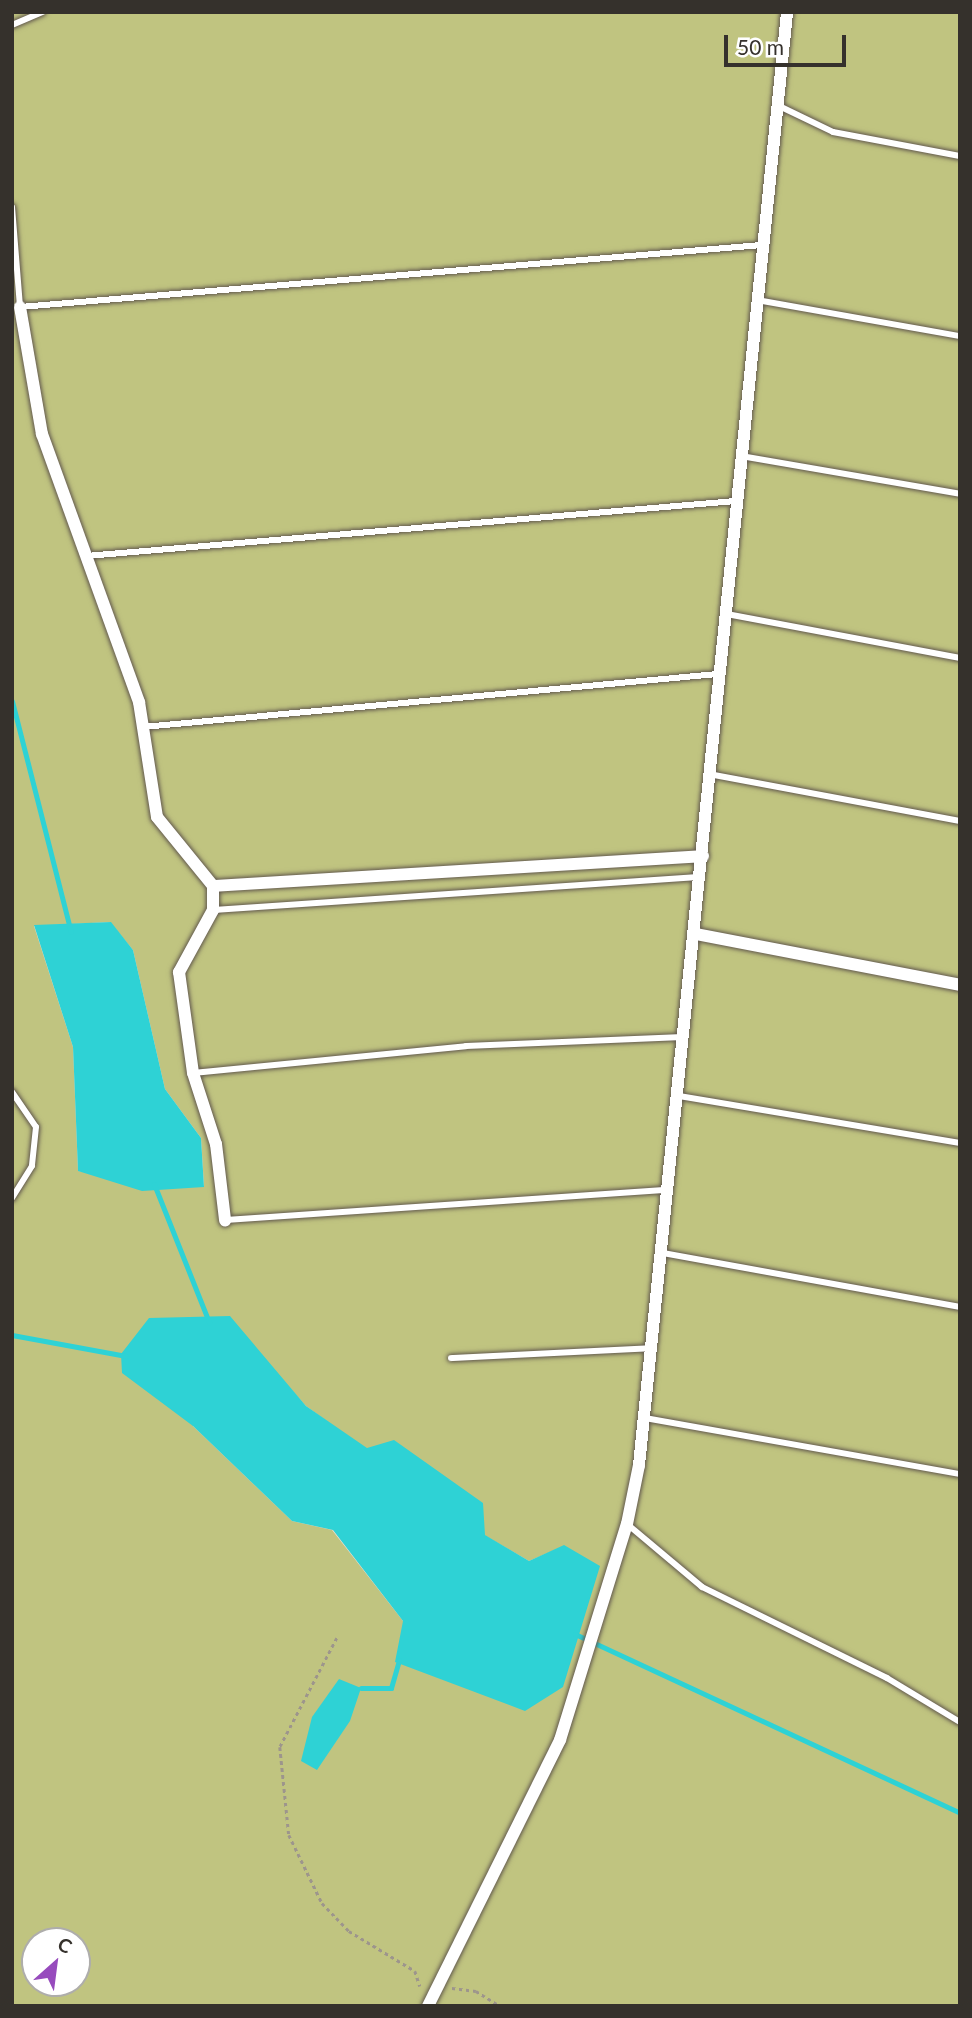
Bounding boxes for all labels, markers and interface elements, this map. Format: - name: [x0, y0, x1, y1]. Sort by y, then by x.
- scale bar: [727, 21, 850, 65]
- text: 50 m: [737, 34, 784, 59]
- north arrow: [21, 1927, 91, 1997]
- text: С: [54, 1932, 76, 1958]

